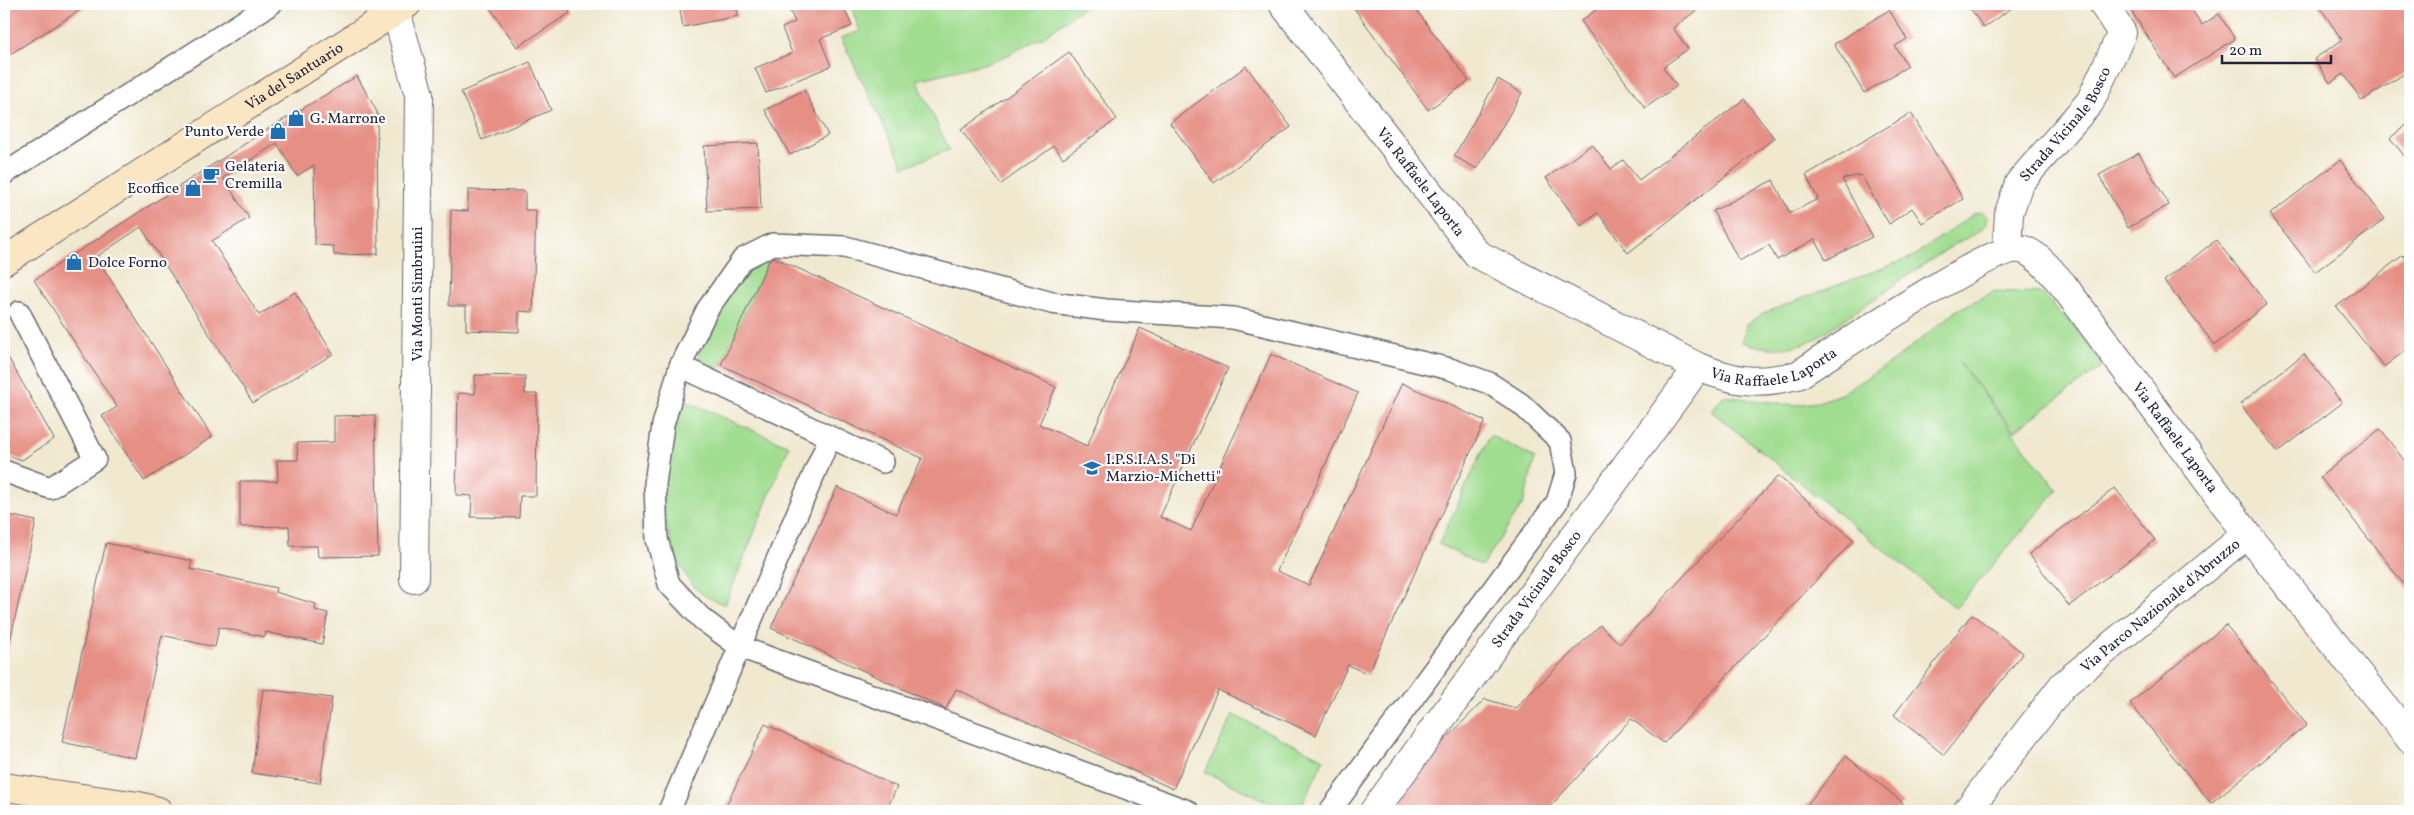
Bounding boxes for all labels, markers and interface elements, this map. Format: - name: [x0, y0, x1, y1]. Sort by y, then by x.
- scale bar: [2222, 32, 2330, 64]
- street label: Via del Santuario: [242, 38, 348, 116]
- text: 20 m: [2229, 41, 2262, 62]
- street label: Strada Vicinale Bosco: [2016, 64, 2117, 187]
- shop icon: G. Marrone: [286, 108, 306, 128]
- place label: G. Marrone: [310, 109, 386, 130]
- shop icon: Punto Verde: [268, 121, 288, 141]
- place label: Punto Verde: [184, 122, 264, 143]
- street label: Via Raffaele Laporta: [1371, 124, 1469, 242]
- place label: Gelateria Cremilla: [225, 157, 285, 195]
- cafe icon: Gelateria Cremilla: [201, 165, 221, 185]
- shop icon: Ecoffice: [183, 178, 203, 198]
- place label: Ecoffice: [127, 179, 179, 200]
- street label: Via Monti Simbruini: [408, 227, 429, 361]
- shop icon: Dolce Forno: [64, 252, 84, 272]
- place label: Dolce Forno: [88, 253, 167, 274]
- street label: Via Raffaele Laporta: [1707, 343, 1842, 393]
- street label: Via Raffaele Laporta: [2126, 378, 2222, 498]
- place label: I.P.S.I.A.S. "Di Marzio-Michetti": [1106, 450, 1221, 488]
- school or university icon: I.P.S.I.A.S. "Di Marzio-Michetti": [1082, 458, 1102, 478]
- street label: Strada Vicinale Bosco: [1487, 527, 1587, 653]
- street label: Via Parco Nazionale d'Abruzzo: [2077, 535, 2245, 678]

